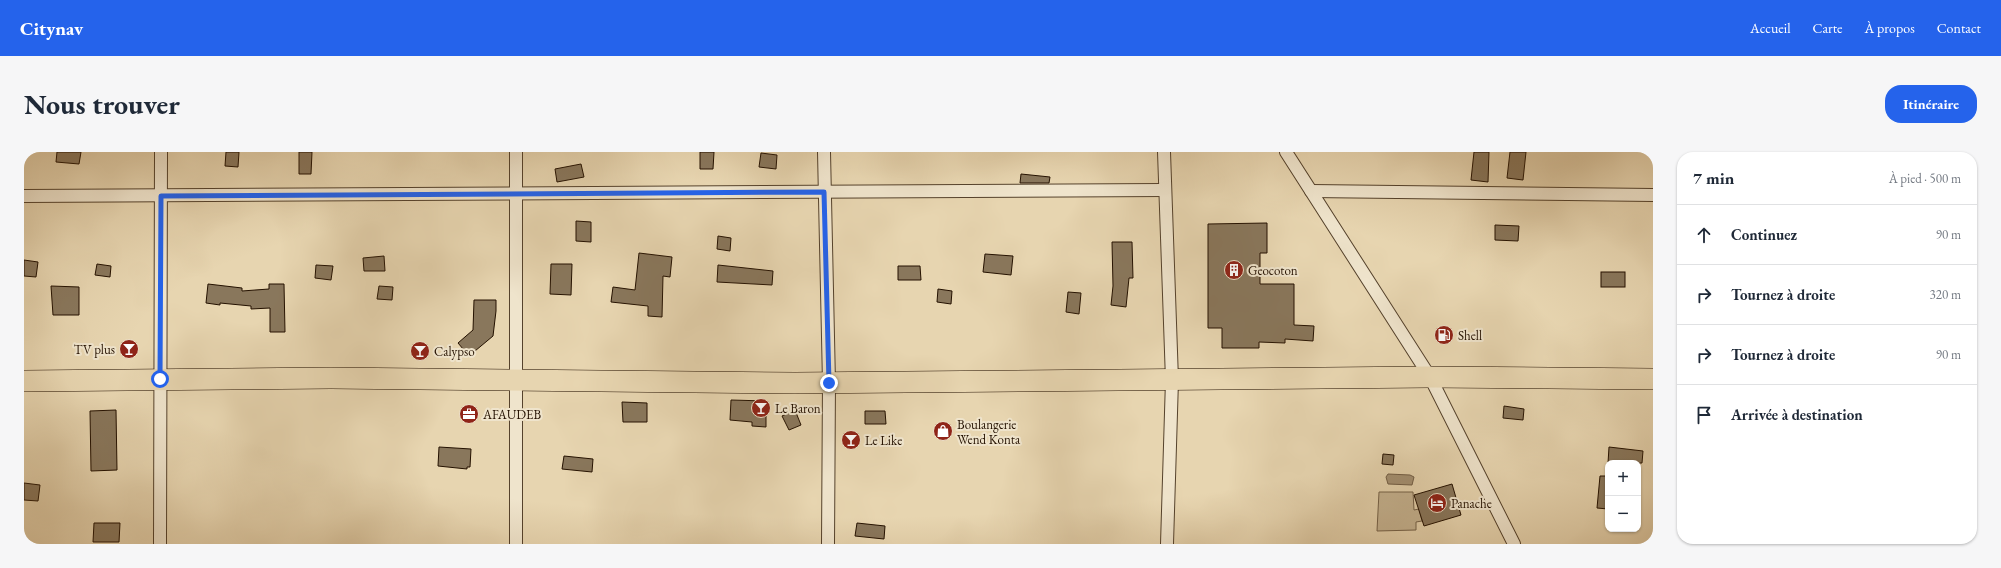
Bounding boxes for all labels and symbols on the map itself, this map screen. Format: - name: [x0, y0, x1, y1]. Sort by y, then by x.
- building icon: Geocoton: [1223, 259, 1245, 281]
- place label: Geocoton: [1248, 262, 1298, 279]
- fuel station icon: Shell: [1433, 324, 1455, 346]
- place label: Shell: [1458, 327, 1482, 344]
- bar icon: TV plus: [118, 338, 140, 360]
- bar icon: Calypso: [409, 340, 431, 362]
- place label: TV plus: [74, 341, 115, 358]
- place label: Calypso: [434, 343, 475, 360]
- route start: [151, 370, 169, 388]
- route end: [820, 374, 838, 392]
- bar icon: Le Baron: [750, 397, 772, 419]
- place label: Le Baron: [775, 400, 821, 417]
- office icon: AFAUDEB: [458, 403, 480, 425]
- place label: AFAUDEB: [482, 406, 541, 423]
- place label: Boulangerie Wend Konta: [957, 416, 1021, 448]
- shop icon: Boulangerie Wend Konta: [932, 420, 954, 442]
- bar icon: Le Like: [840, 429, 862, 451]
- place label: Le Like: [865, 432, 902, 449]
- hotel icon: Panache: [1426, 492, 1448, 514]
- place label: Panache: [1451, 495, 1492, 512]

